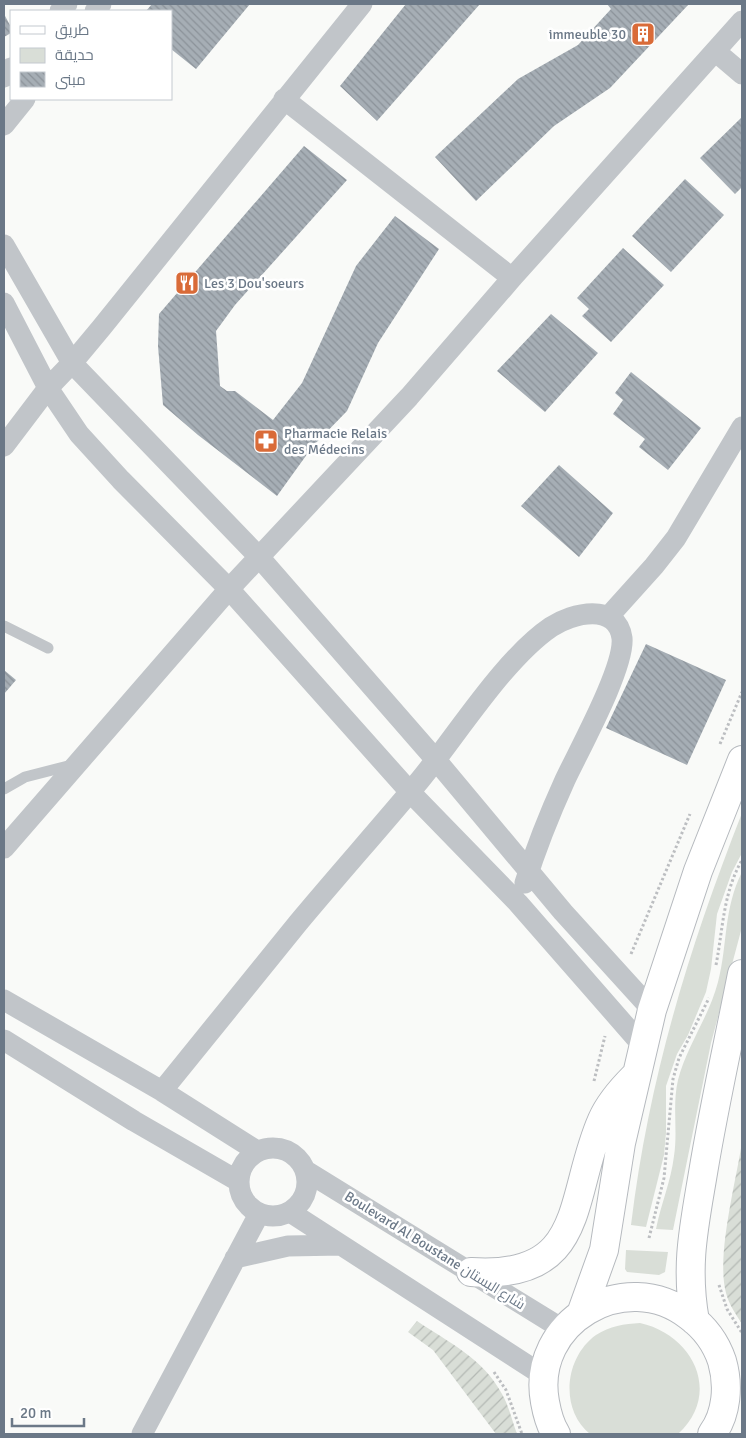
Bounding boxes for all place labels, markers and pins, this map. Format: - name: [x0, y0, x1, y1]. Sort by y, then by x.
- building icon: immeuble 30: [630, 21, 656, 47]
- place label: immeuble 30: [549, 26, 626, 43]
- restaurant icon: Les 3 Dou'soeurs: [174, 270, 200, 296]
- place label: Les 3 Dou'soeurs: [204, 275, 304, 292]
- place label: Pharmacie Relais des Médecins: [284, 425, 387, 458]
- pharmacy icon: Pharmacie Relais des Médecins: [253, 428, 279, 454]

